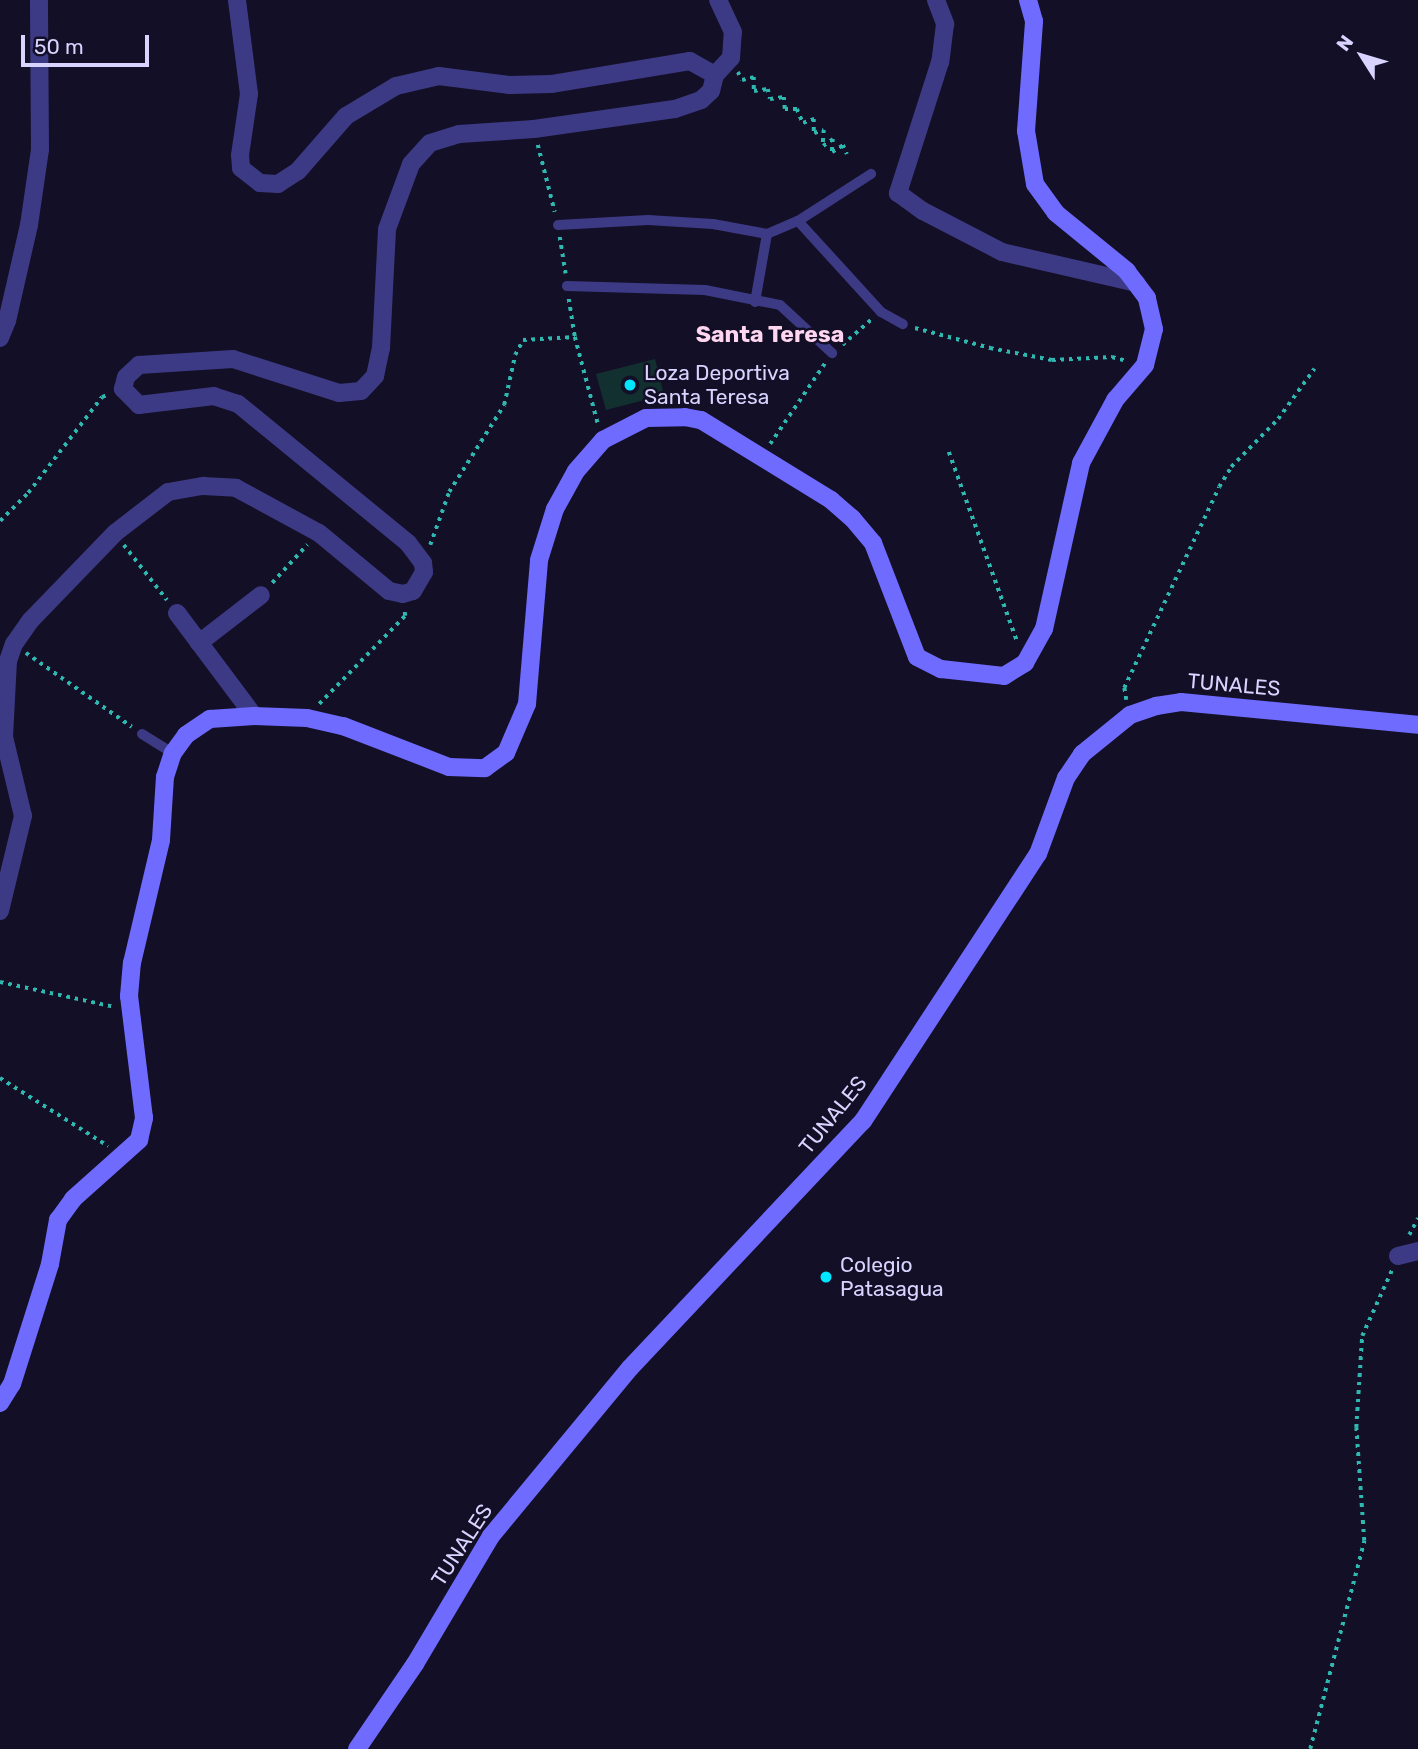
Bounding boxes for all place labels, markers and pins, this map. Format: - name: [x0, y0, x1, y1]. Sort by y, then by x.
- place label: Loza Deportiva Santa Teresa: [644, 360, 790, 410]
- marker: Loza Deportiva Santa Teresa: [622, 377, 638, 393]
- place label: Colegio Patasagua: [840, 1252, 944, 1302]
- marker: Colegio Patasagua: [818, 1269, 834, 1285]

